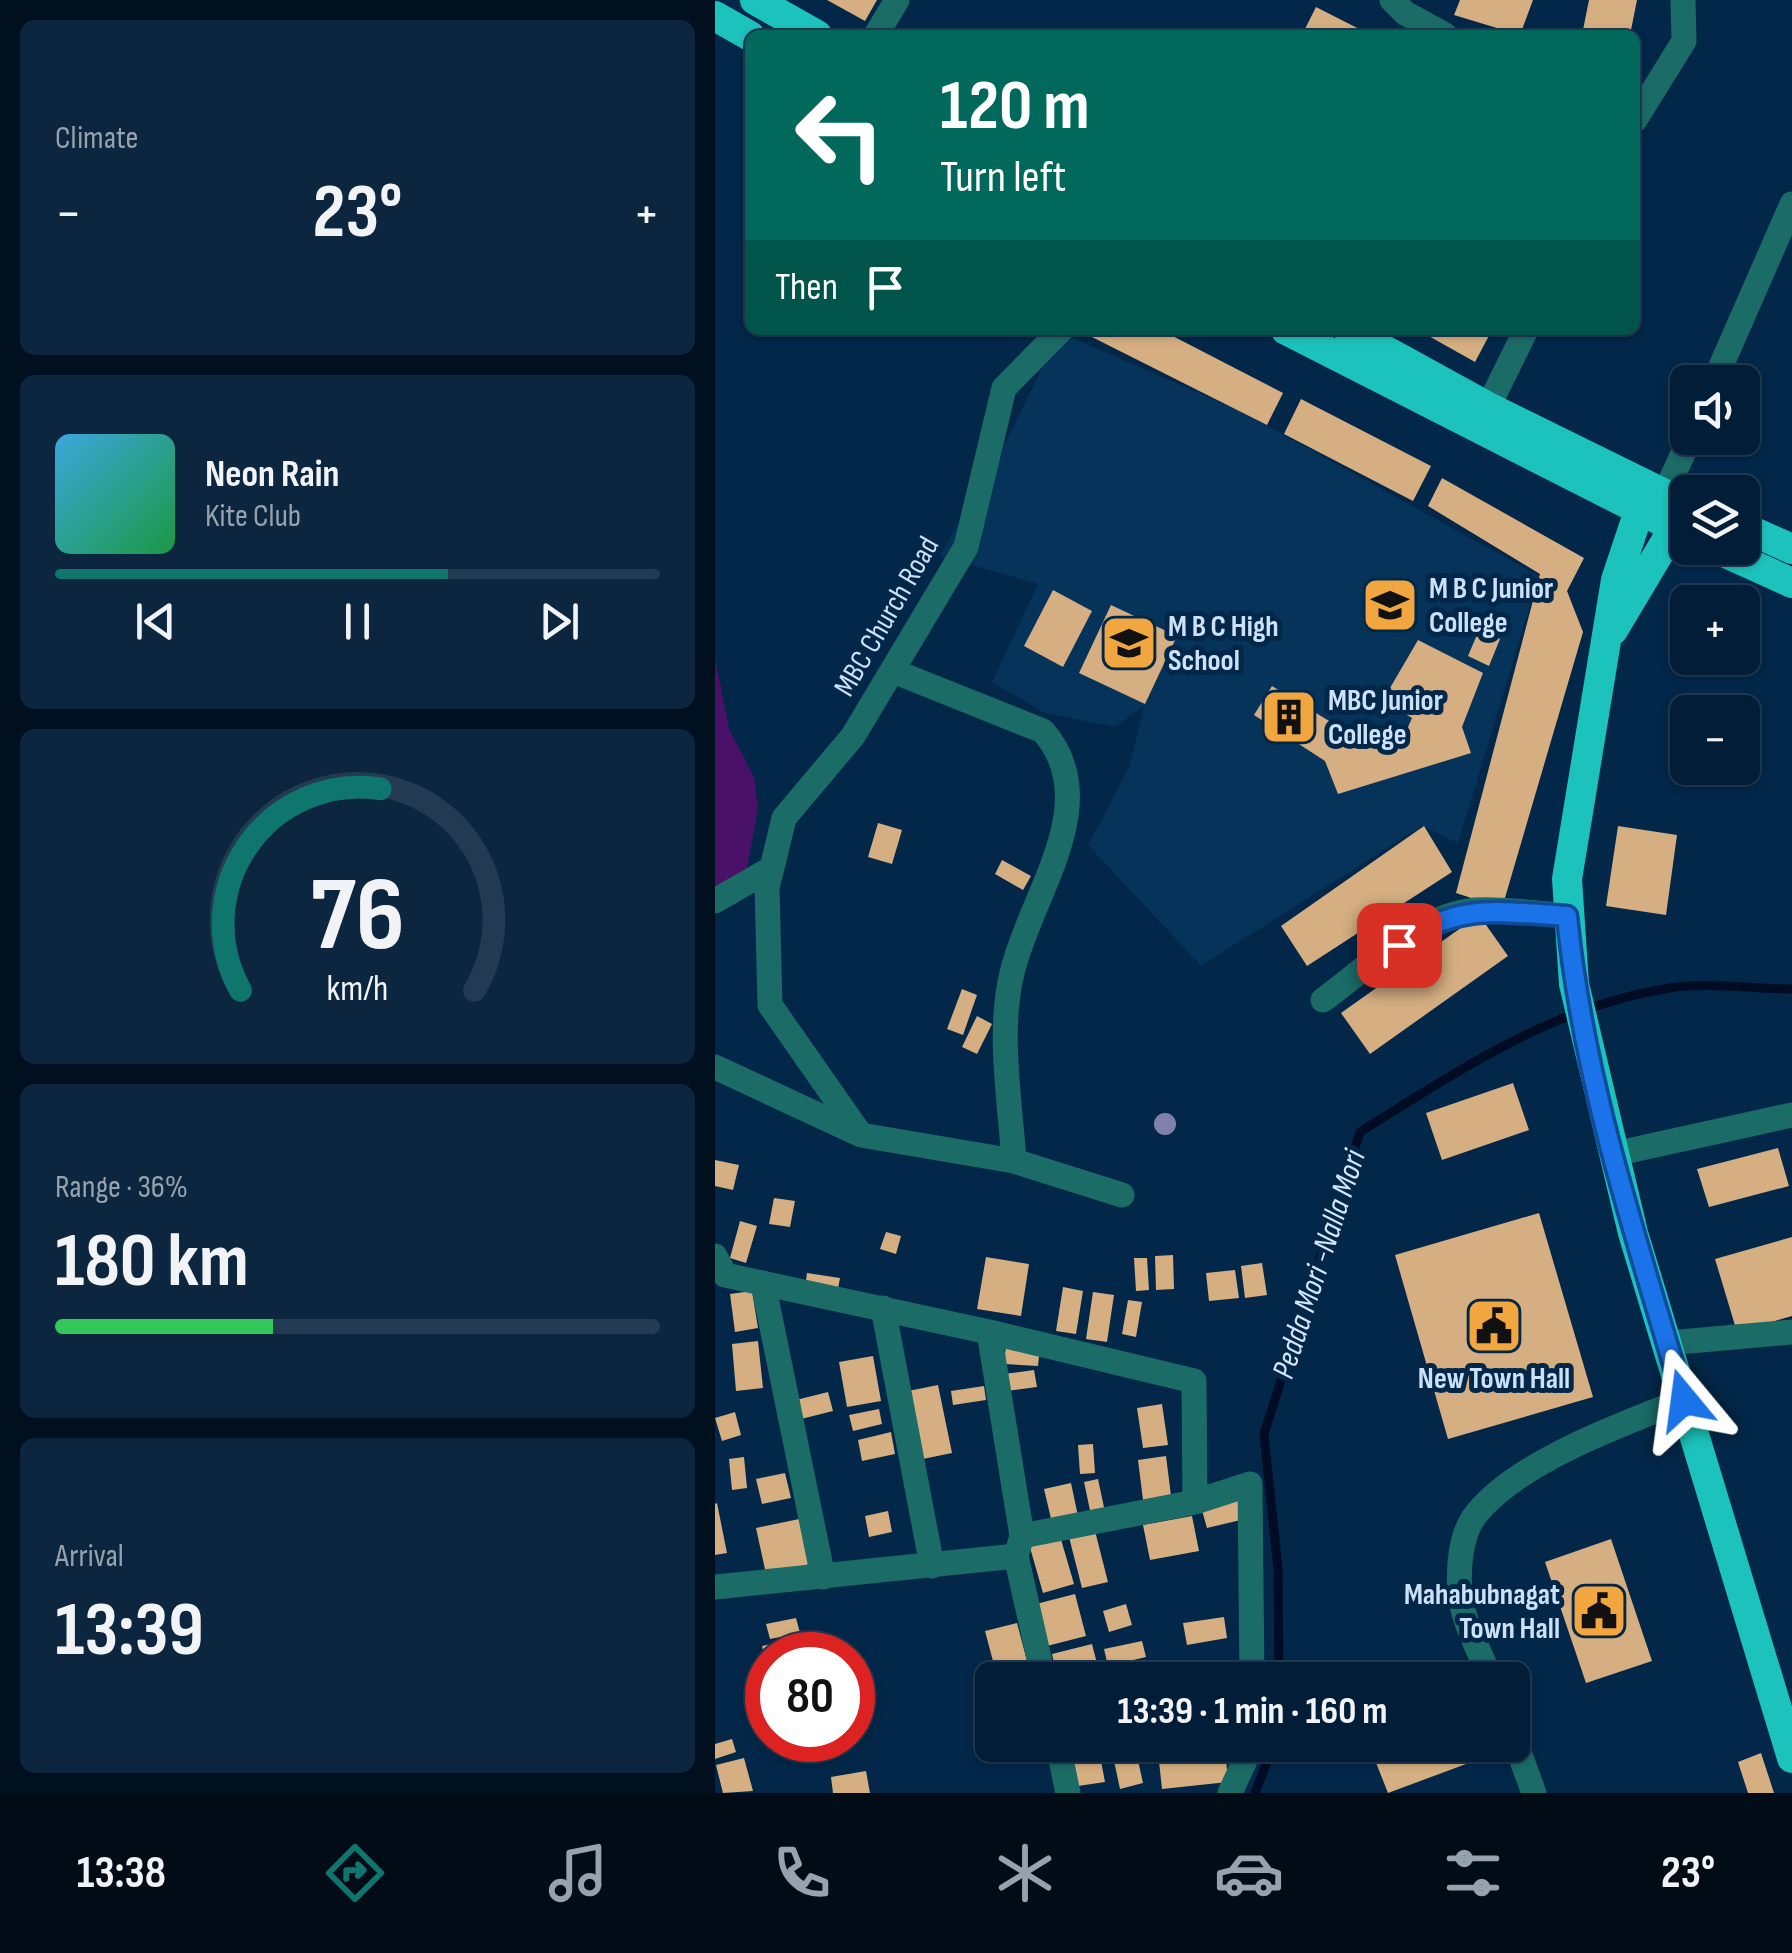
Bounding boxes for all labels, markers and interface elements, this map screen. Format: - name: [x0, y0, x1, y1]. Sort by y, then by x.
- text: 120 m: [940, 65, 1090, 149]
- icon: left: [775, 70, 905, 200]
- text: Climate: [55, 119, 138, 158]
- text: Turn left: [940, 150, 1066, 205]
- text: 23°: [312, 168, 403, 259]
- text: −: [55, 181, 82, 248]
- text: +: [633, 181, 660, 248]
- icon: arrive: [858, 260, 913, 315]
- text: Then: [775, 265, 838, 310]
- map controls: [1670, 365, 1760, 785]
- button: sound: [1670, 365, 1760, 455]
- text: Neon Rain: [205, 452, 339, 497]
- button: layers: [1670, 475, 1760, 565]
- text: Kite Club: [205, 497, 301, 536]
- street label: MBC Church Road: [827, 530, 947, 703]
- place label: M B C Junior College: [1429, 571, 1553, 641]
- school or university icon: M B C Junior College: [1360, 575, 1420, 635]
- button: +: [1670, 585, 1760, 675]
- icon: previous: [128, 594, 183, 649]
- icon: pause: [330, 594, 385, 649]
- icon: next: [532, 594, 587, 649]
- place label: M B C High School: [1168, 609, 1279, 679]
- school or university icon: M B C High School: [1099, 613, 1159, 673]
- place label: MBC Junior College: [1328, 683, 1443, 753]
- building icon: MBC Junior College: [1259, 687, 1319, 747]
- button: −: [1670, 695, 1760, 785]
- text: 76: [310, 854, 405, 979]
- pin: [1357, 903, 1442, 988]
- icon: arrive: [1372, 918, 1427, 973]
- text: km/h: [327, 968, 388, 1011]
- water label: Pedda Mori -Nalla Mori: [1264, 1144, 1375, 1384]
- text: Range · 36%: [55, 1168, 188, 1207]
- text: 180 km: [55, 1217, 249, 1308]
- public building icon: New Town Hall: [1464, 1296, 1524, 1356]
- position arrow: [1632, 1348, 1736, 1452]
- place label: New Town Hall: [1418, 1361, 1570, 1397]
- text: Arrival: [55, 1537, 124, 1576]
- place label: Mahabubnagat Town Hall: [1404, 1577, 1560, 1647]
- public building icon: Mahabubnagat Town Hall: [1569, 1581, 1629, 1641]
- text: 13:39: [55, 1586, 204, 1677]
- speed limit sign: 80: [745, 1632, 875, 1762]
- text: 13:39 · 1 min · 160 m: [1118, 1689, 1387, 1734]
- icon: directions: [320, 1838, 390, 1908]
- icon: music: [543, 1838, 613, 1908]
- icon: phone: [767, 1838, 837, 1908]
- icon: climate: [990, 1838, 1060, 1908]
- icon: car: [1214, 1838, 1284, 1908]
- icon: filters: [1438, 1838, 1508, 1908]
- text: 13:38: [77, 1846, 166, 1901]
- text: 23°: [1661, 1846, 1715, 1901]

